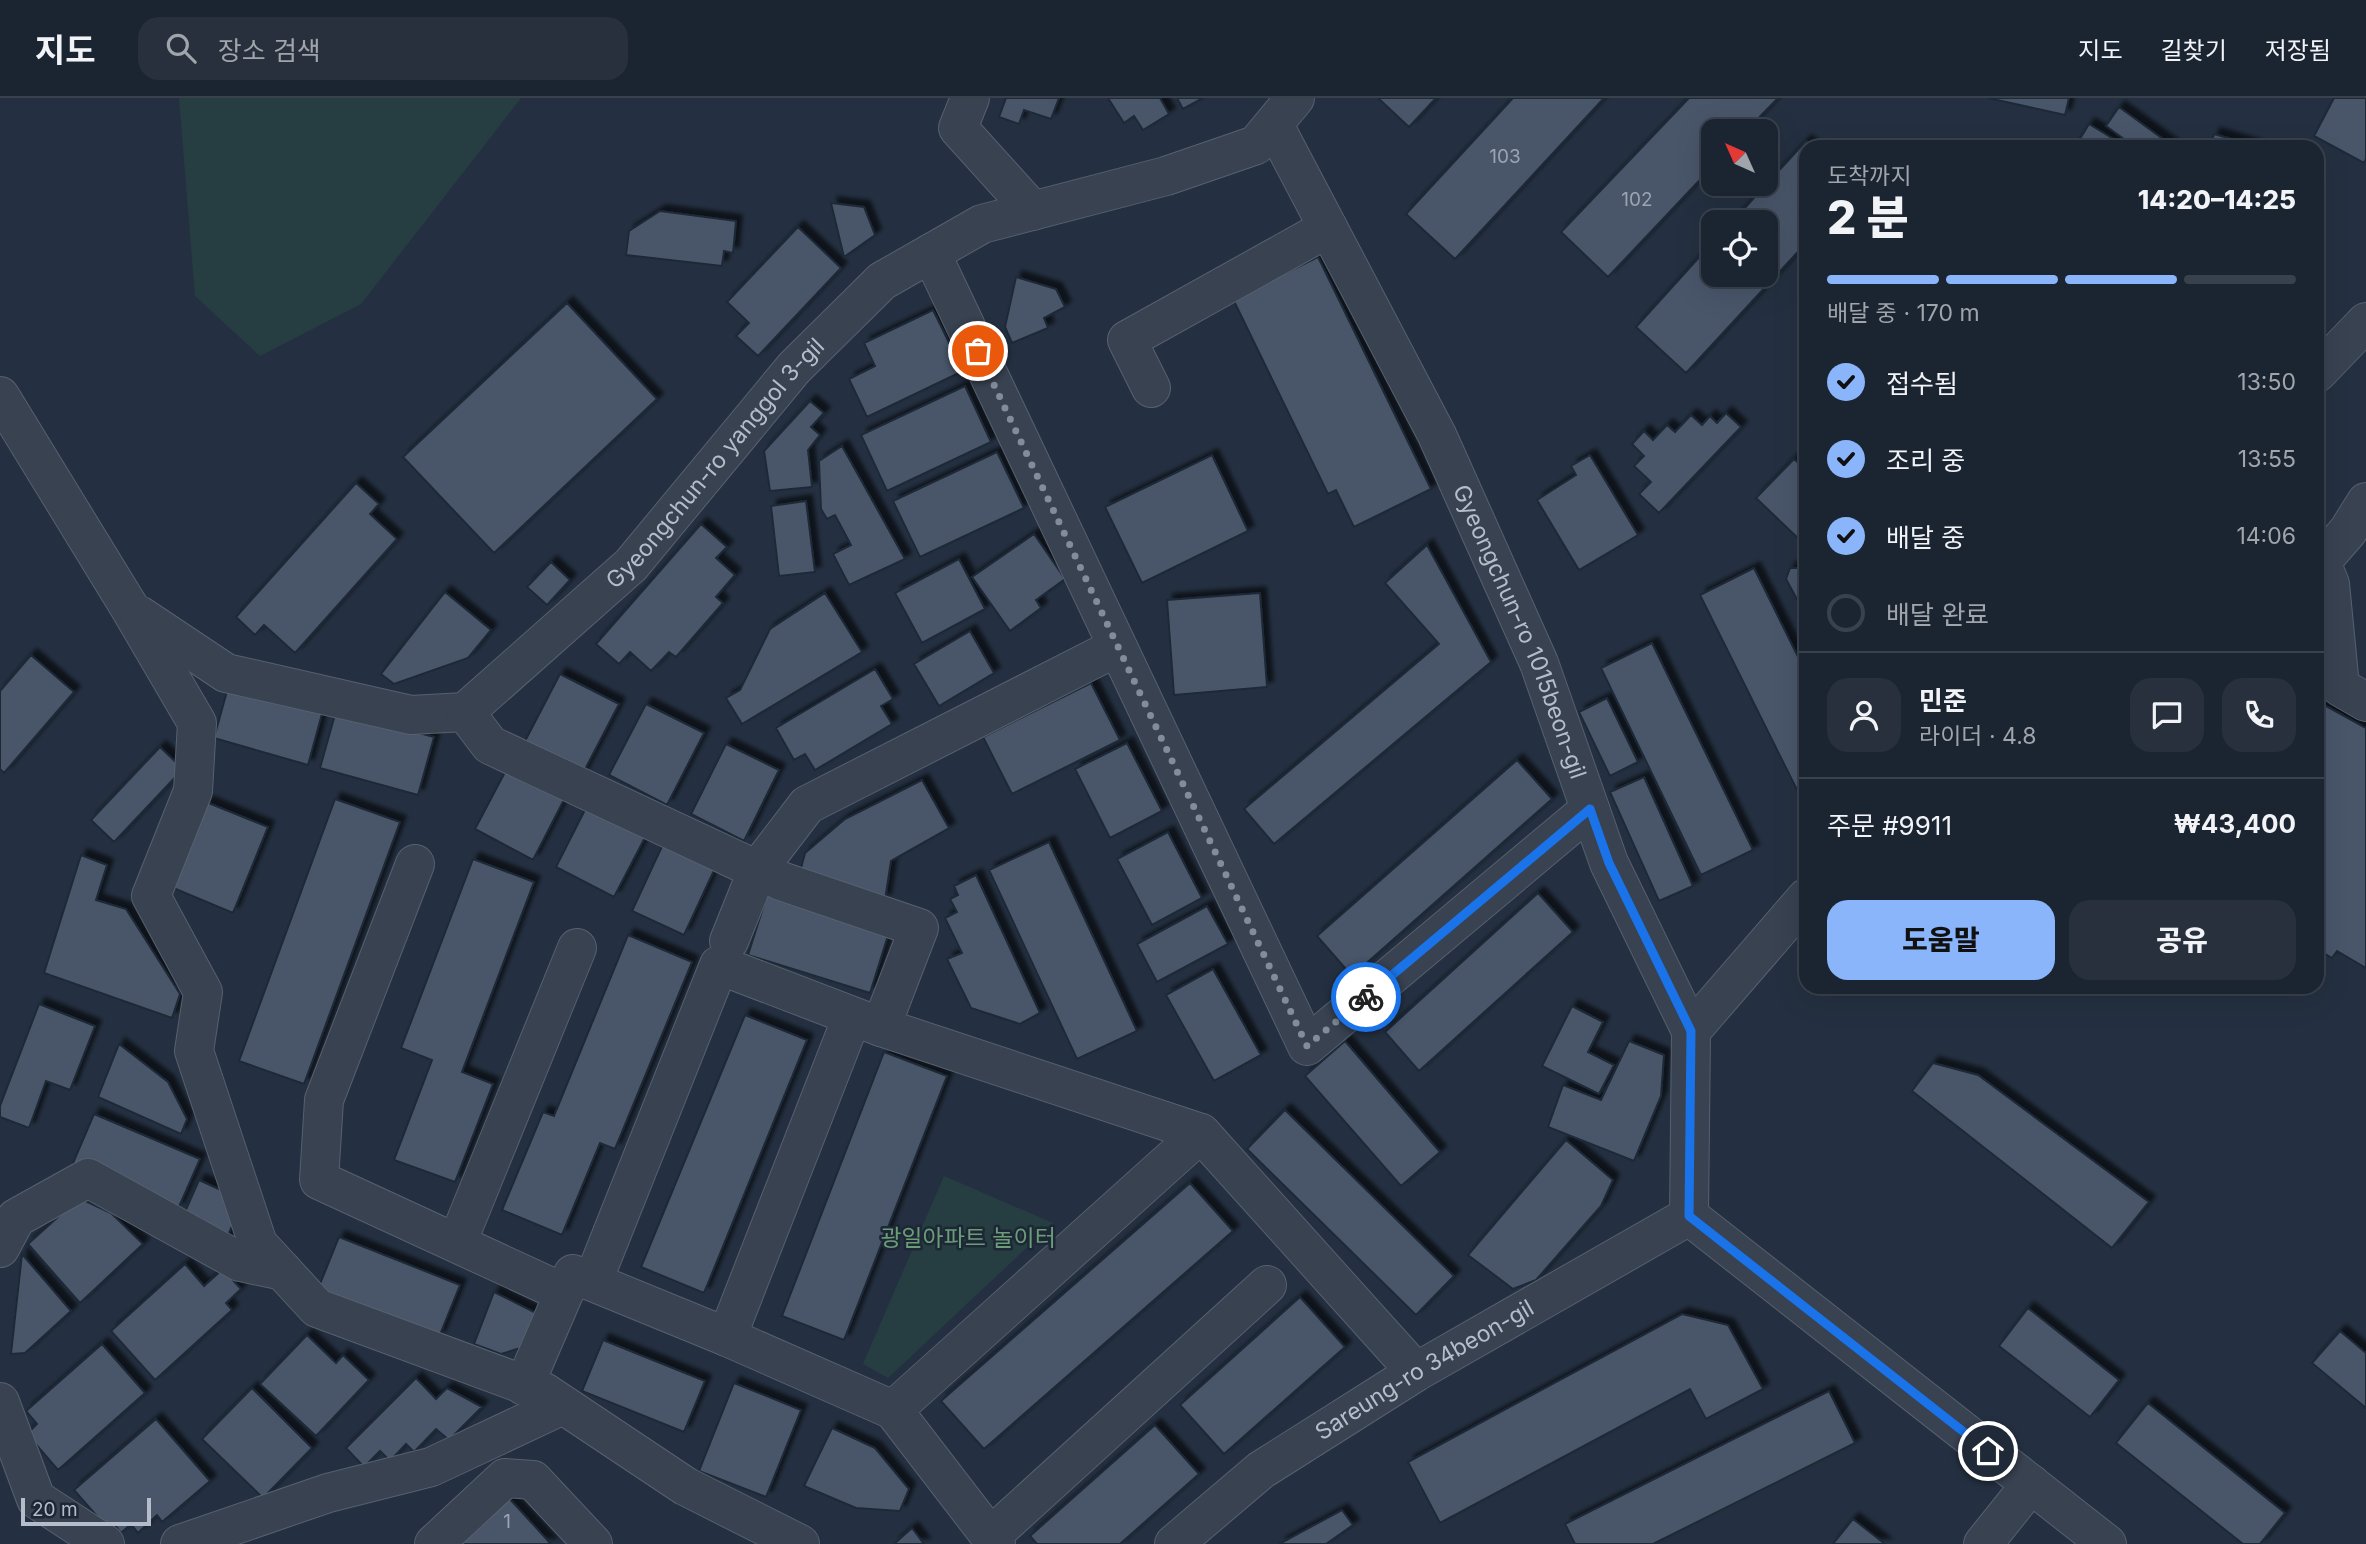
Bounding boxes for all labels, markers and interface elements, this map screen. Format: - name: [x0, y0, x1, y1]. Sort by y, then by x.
- search box: [138, 17, 628, 80]
- icon: search: [162, 29, 200, 67]
- text: 지도: [35, 30, 96, 70]
- text: 장소 검색: [218, 35, 321, 66]
- text: 지도: [2078, 36, 2123, 65]
- text: 길찾기: [2161, 36, 2227, 65]
- text: 저장됨: [2265, 36, 2331, 65]
- north arrow: [1701, 119, 1778, 196]
- map controls: [1701, 119, 1778, 287]
- house number: 103: [1489, 145, 1521, 168]
- text: 도착까지: [1827, 162, 1912, 190]
- text: 14:20–14:25: [2138, 184, 2296, 215]
- house number: 102: [1621, 188, 1653, 211]
- text: 2 분: [1827, 189, 1909, 245]
- button: locate: [1701, 210, 1778, 287]
- text: 배달 중 · 170 m: [1827, 299, 1980, 327]
- pin: [948, 321, 1008, 381]
- street label: Gyeongchun-ro yanggol 3-gil: [600, 332, 830, 594]
- icon: bag: [959, 332, 997, 370]
- icon: check: [1827, 363, 1865, 401]
- text: 접수됨: [1886, 368, 1958, 399]
- text: 13:50: [2237, 368, 2296, 396]
- icon: check: [1827, 440, 1865, 478]
- text: 조리 중: [1886, 445, 1965, 476]
- text: 13:55: [2238, 445, 2296, 473]
- street label: Gyeongchun-ro 1015beon-gil: [1447, 480, 1592, 783]
- icon: check: [1827, 517, 1865, 555]
- text: 배달 중: [1886, 522, 1965, 553]
- text: 14:06: [2236, 522, 2296, 550]
- text: 배달 완료: [1886, 599, 1989, 630]
- button: person: [1827, 678, 1901, 752]
- button: chat: [2130, 678, 2204, 752]
- button: phone: [2222, 678, 2296, 752]
- text: 민준: [1919, 685, 1967, 716]
- text: 라이더 · 4.8: [1919, 722, 2036, 750]
- text: ₩43,400: [2174, 808, 2296, 839]
- text: 주문 #9911: [1827, 810, 1952, 841]
- button: 도움말: [1827, 900, 2055, 980]
- button: 공유: [2069, 900, 2296, 980]
- courier: [1331, 962, 1401, 1032]
- icon: bike: [1347, 978, 1385, 1016]
- park label: 광일아파트 놀이터: [880, 1224, 1056, 1252]
- street label: Sareung-ro 34beon-gil: [1310, 1294, 1539, 1446]
- pin: [1958, 1421, 2018, 1481]
- icon: home: [1969, 1432, 2007, 1470]
- scale bar: [21, 1495, 150, 1527]
- text: 20 m: [32, 1498, 78, 1521]
- house number: 1: [503, 1510, 511, 1533]

